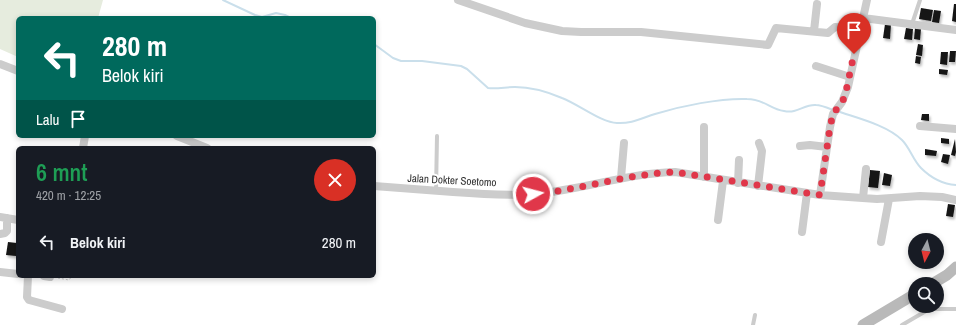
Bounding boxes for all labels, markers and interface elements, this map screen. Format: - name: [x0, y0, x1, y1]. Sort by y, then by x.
- pin: [837, 13, 871, 54]
- icon: arrive: [843, 19, 865, 41]
- text: 280 m: [102, 27, 167, 65]
- icon: left: [36, 32, 88, 84]
- text: Belok kiri: [102, 63, 164, 88]
- icon: arrive: [67, 108, 89, 130]
- text: Lalu: [36, 109, 59, 130]
- text: 6 mnt: [36, 156, 87, 188]
- button: close: [314, 159, 356, 201]
- street label: Jalan Dokter Soetomo: [407, 171, 497, 189]
- position arrow: [512, 173, 554, 215]
- text: 420 m · 12:25: [36, 187, 101, 204]
- icon: left: [36, 231, 58, 253]
- text: Belok kiri: [70, 232, 125, 253]
- text: 280 m: [322, 232, 356, 253]
- north arrow: [908, 233, 944, 269]
- map controls: [908, 233, 944, 313]
- button: search: [908, 277, 944, 313]

